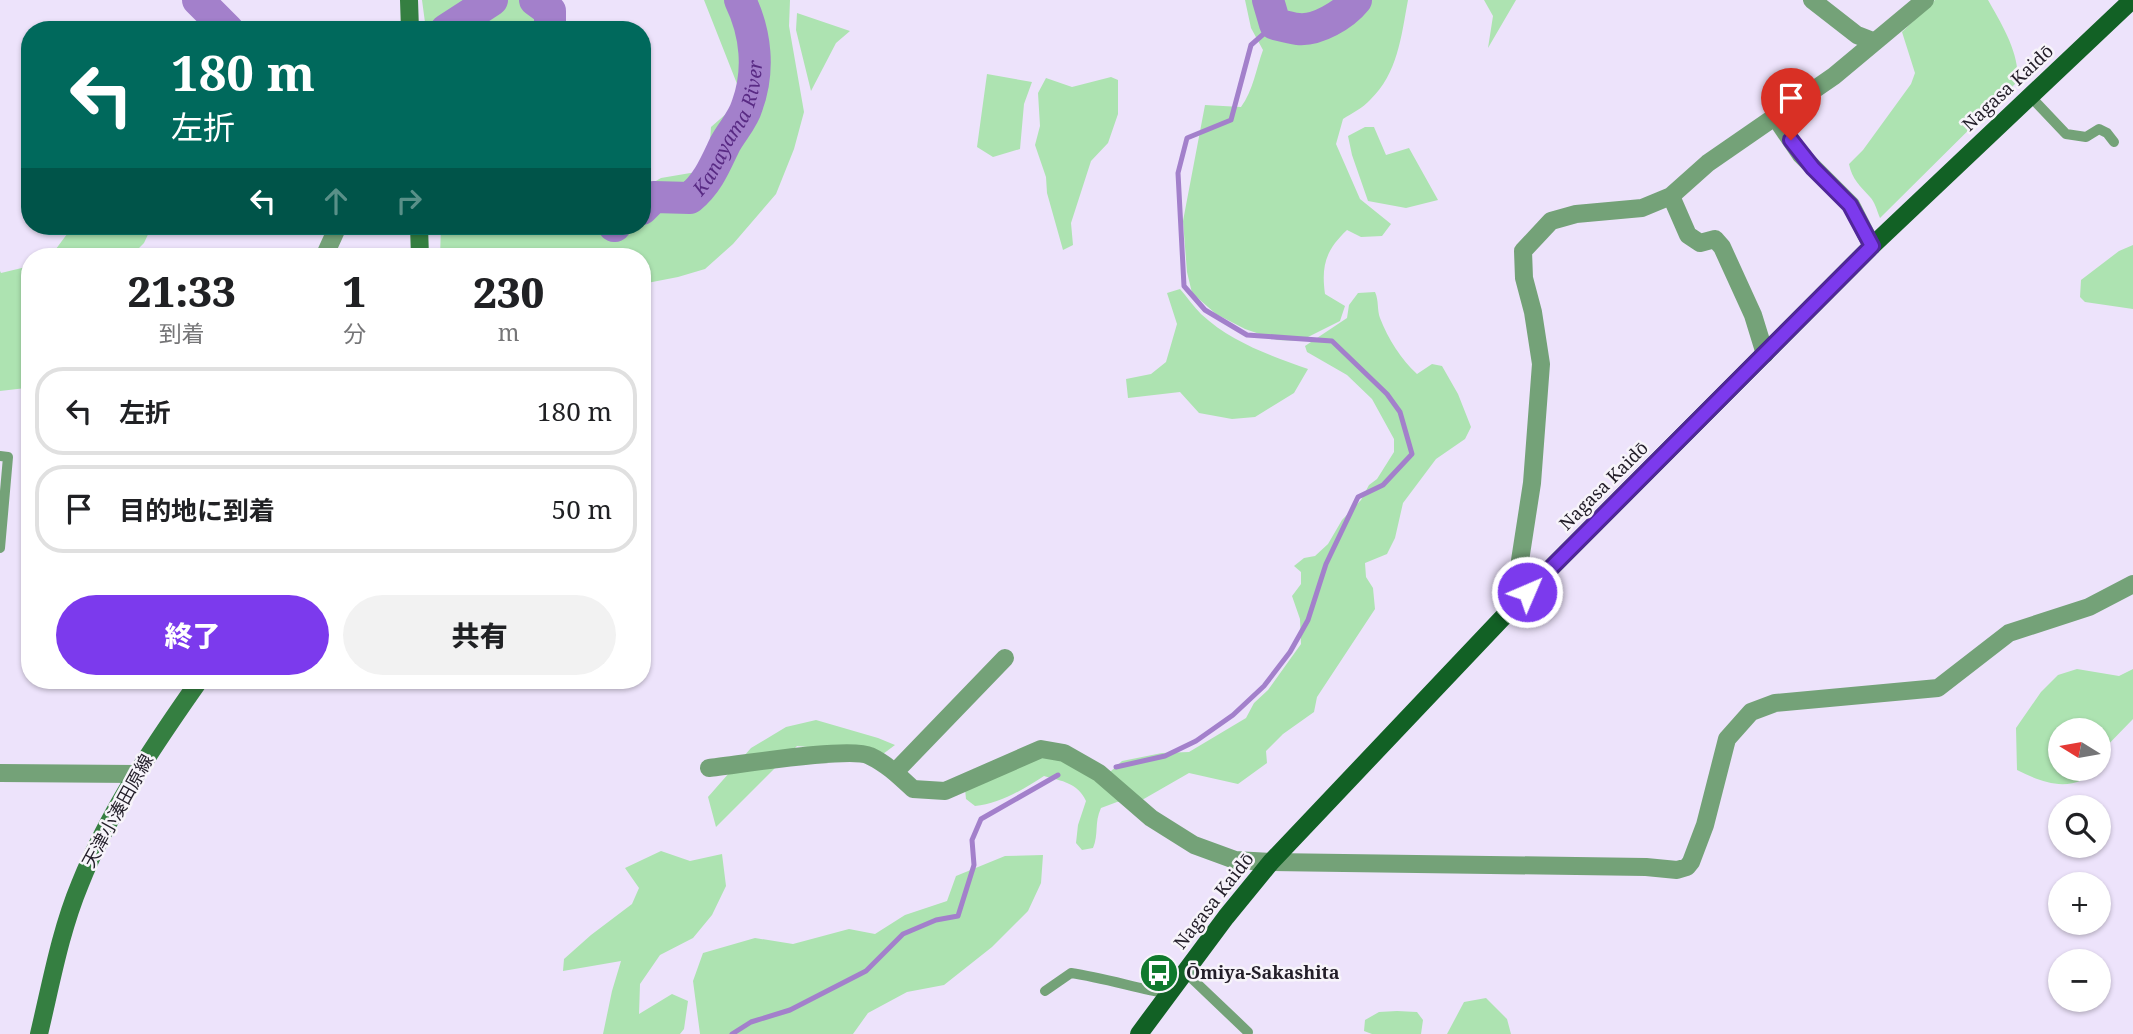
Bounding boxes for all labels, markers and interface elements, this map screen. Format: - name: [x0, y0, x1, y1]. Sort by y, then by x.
- text: 180 m: [171, 39, 315, 105]
- street label: Nagasa Kaidō: [1957, 39, 2058, 136]
- icon: left: [56, 49, 147, 140]
- water label: Kanayama River: [686, 60, 768, 202]
- pin: [1761, 68, 1821, 140]
- icon: arrive: [1772, 79, 1810, 117]
- text: 左折: [171, 105, 235, 148]
- icon: left: [244, 182, 282, 220]
- icon: ahead: [317, 182, 355, 220]
- icon: right: [390, 182, 428, 220]
- text: 21:33: [128, 262, 236, 319]
- text: 1: [343, 262, 366, 319]
- text: 230: [473, 263, 544, 320]
- text: m: [498, 316, 520, 348]
- text: 到着: [159, 317, 205, 349]
- text: 分: [343, 317, 366, 349]
- icon: left: [60, 392, 98, 430]
- text: 180 m: [537, 393, 612, 429]
- text: 左折: [119, 394, 171, 430]
- street label: Nagasa Kaidō: [1554, 436, 1653, 535]
- icon: arrive: [60, 490, 98, 528]
- text: 50 m: [552, 491, 612, 527]
- text: 目的地に到着: [119, 492, 275, 528]
- position arrow: [1490, 555, 1564, 629]
- button: 終了: [56, 595, 329, 675]
- button: 共有: [343, 595, 616, 675]
- north arrow: [2048, 718, 2110, 780]
- map controls: [2048, 718, 2111, 1012]
- street label: 天津小湊田原線: [76, 750, 158, 871]
- button: search: [2048, 795, 2111, 858]
- street label: Nagasa Kaidō: [1168, 847, 1259, 954]
- button: +: [2048, 872, 2111, 935]
- button: −: [2048, 949, 2111, 1012]
- bus stop icon: Ōmiya-Sakashita: [1138, 952, 1180, 994]
- place label: Ōmiya-Sakashita: [1186, 960, 1340, 984]

